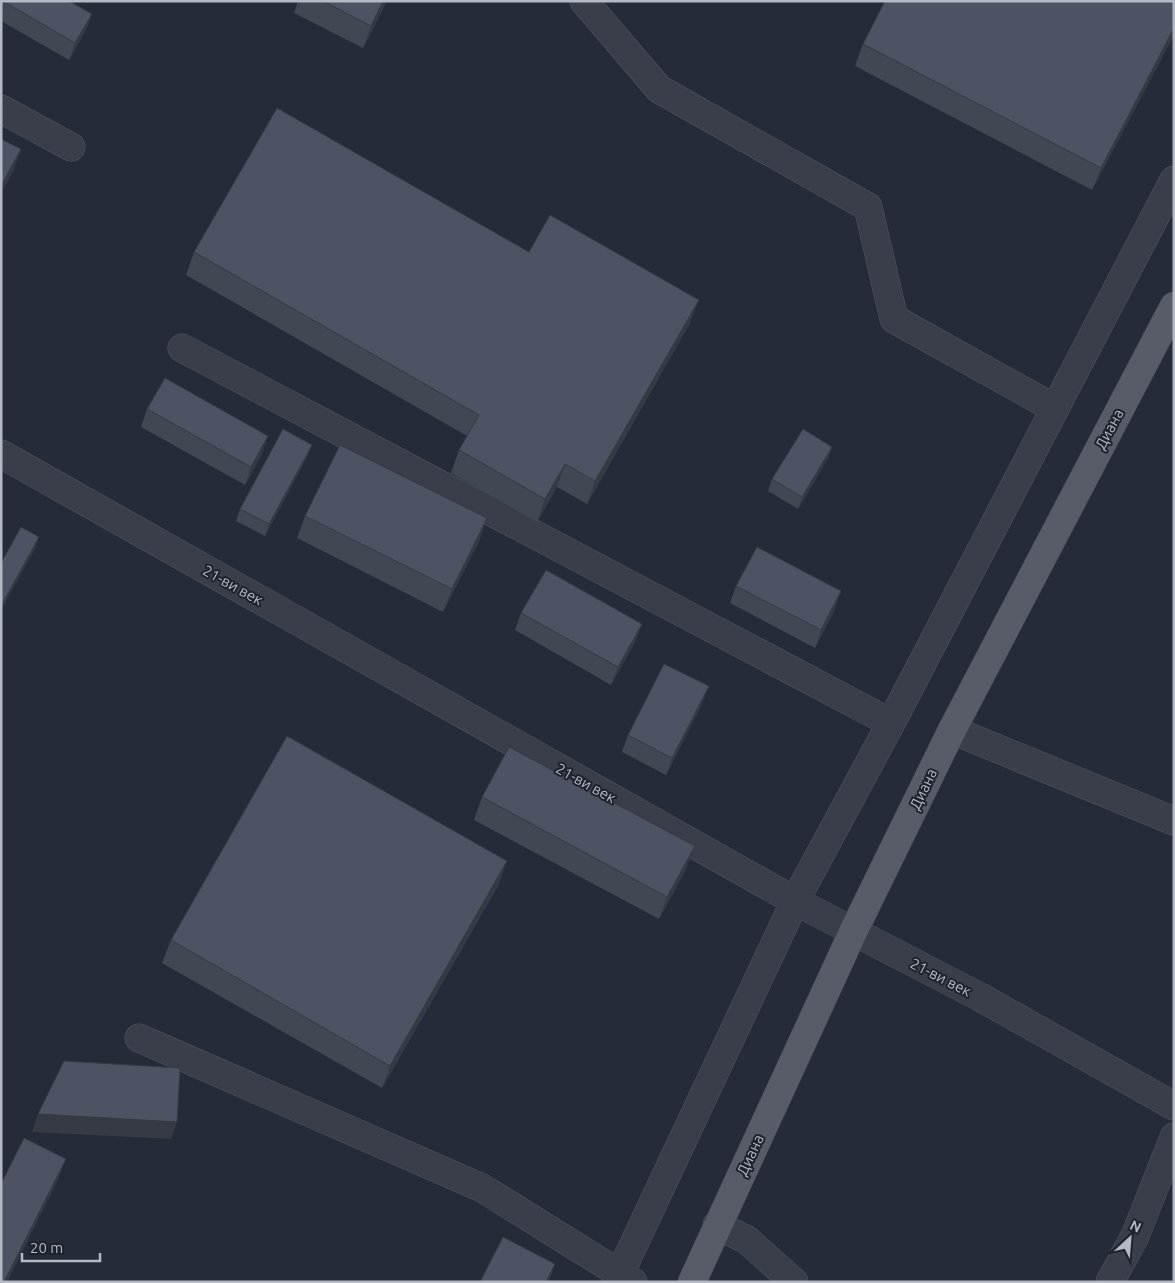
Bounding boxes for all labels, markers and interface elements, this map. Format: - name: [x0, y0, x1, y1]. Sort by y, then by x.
- street label: Диана: [1091, 406, 1127, 452]
- street label: 21-ви век: [200, 562, 266, 609]
- street label: 21-ви век: [553, 760, 619, 807]
- street label: Диана: [906, 766, 940, 812]
- street label: 21-ви век: [908, 954, 975, 1000]
- street label: Диана: [733, 1132, 767, 1178]
- north arrow: [1105, 1213, 1155, 1263]
- text: N: [1127, 1217, 1144, 1236]
- scale bar: [22, 1230, 100, 1262]
- text: 20 m: [30, 1239, 63, 1256]

